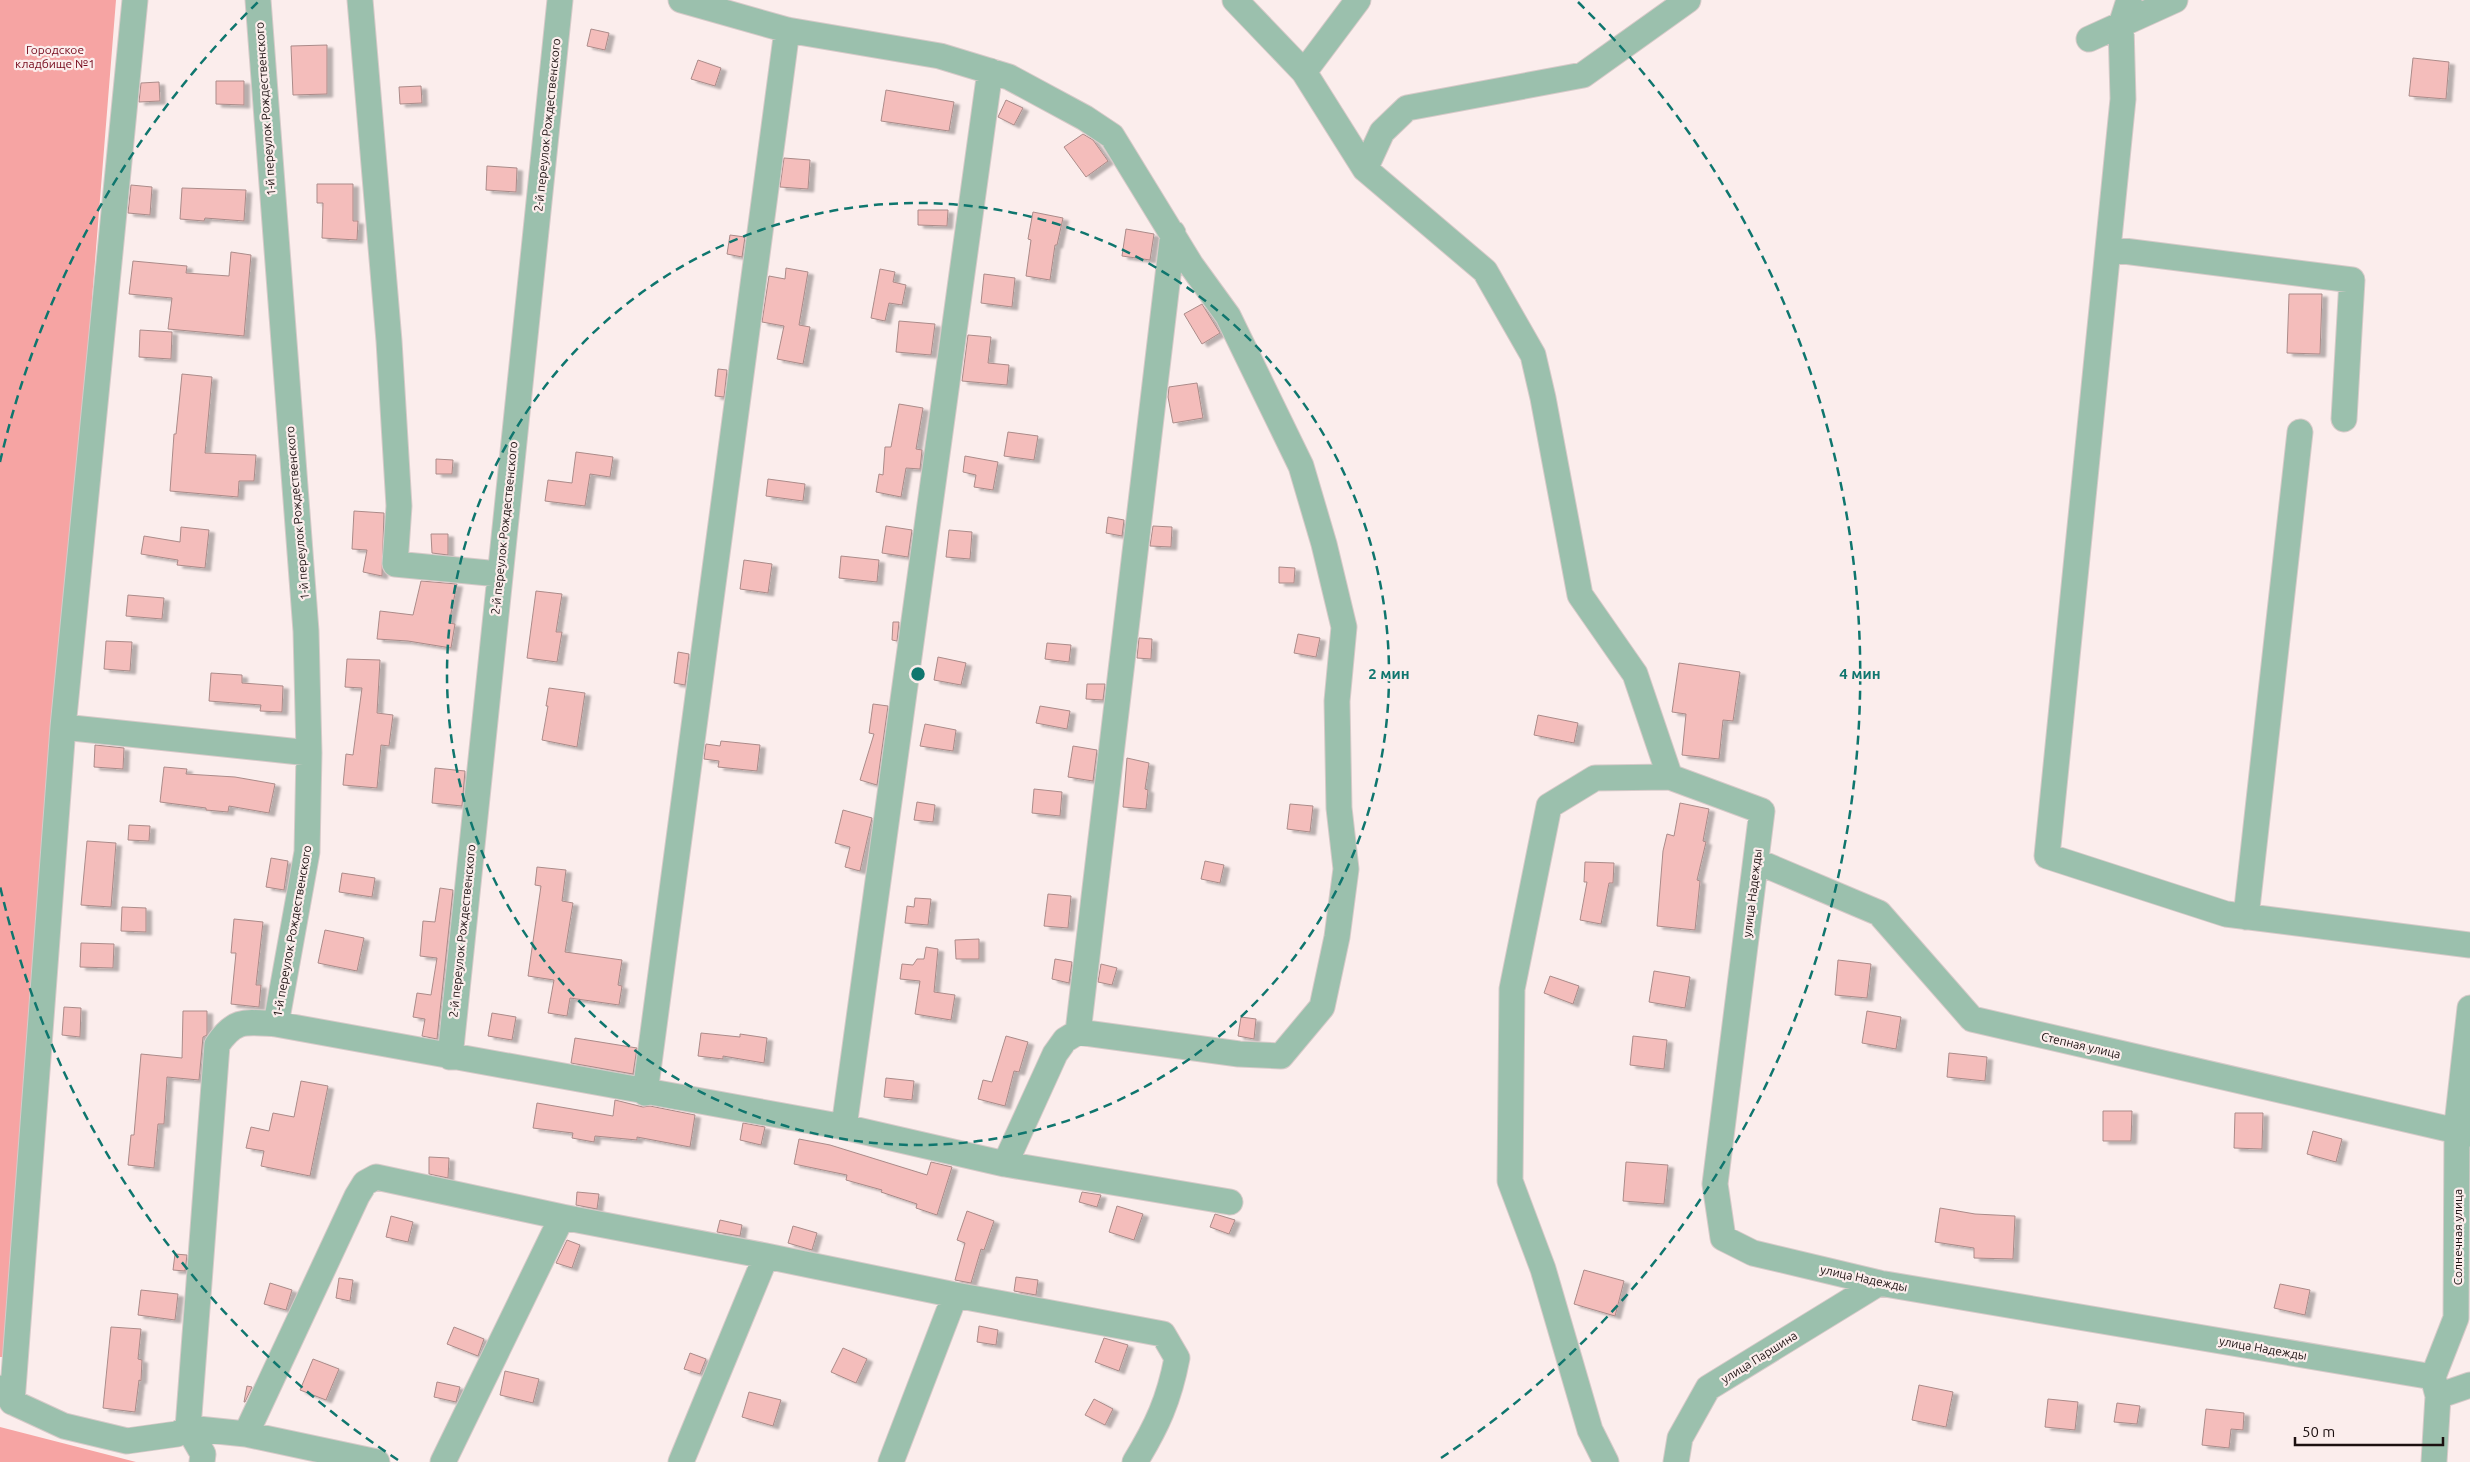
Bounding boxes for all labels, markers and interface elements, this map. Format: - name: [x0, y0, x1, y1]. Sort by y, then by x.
- street label: 1-й переулок Рождественского: [252, 22, 278, 196]
- street label: 2-й переулок Рождественского: [531, 38, 563, 212]
- park label: Городское кладбище №1: [15, 43, 95, 70]
- street label: 1-й переулок Рождественского: [283, 426, 311, 600]
- street label: 2-й переулок Рождественского: [488, 441, 520, 615]
- centre of rings: [909, 665, 927, 683]
- text: 2 мин: [1368, 665, 1410, 682]
- text: 4 мин: [1839, 665, 1881, 682]
- street label: 1-й переулок Рождественского: [270, 844, 314, 1018]
- street label: 2-й переулок Рождественского: [446, 844, 478, 1018]
- street label: улица Надежды: [1740, 848, 1764, 938]
- street label: Степная улица: [2040, 1030, 2122, 1060]
- street label: Солнечная улица: [2451, 1189, 2464, 1285]
- street label: улица Надежды: [1819, 1262, 1909, 1294]
- street label: улица Паршина: [1719, 1328, 1799, 1386]
- street label: улица Надежды: [2218, 1334, 2308, 1362]
- scale bar: [2295, 1414, 2442, 1446]
- text: 50 m: [2302, 1423, 2335, 1440]

